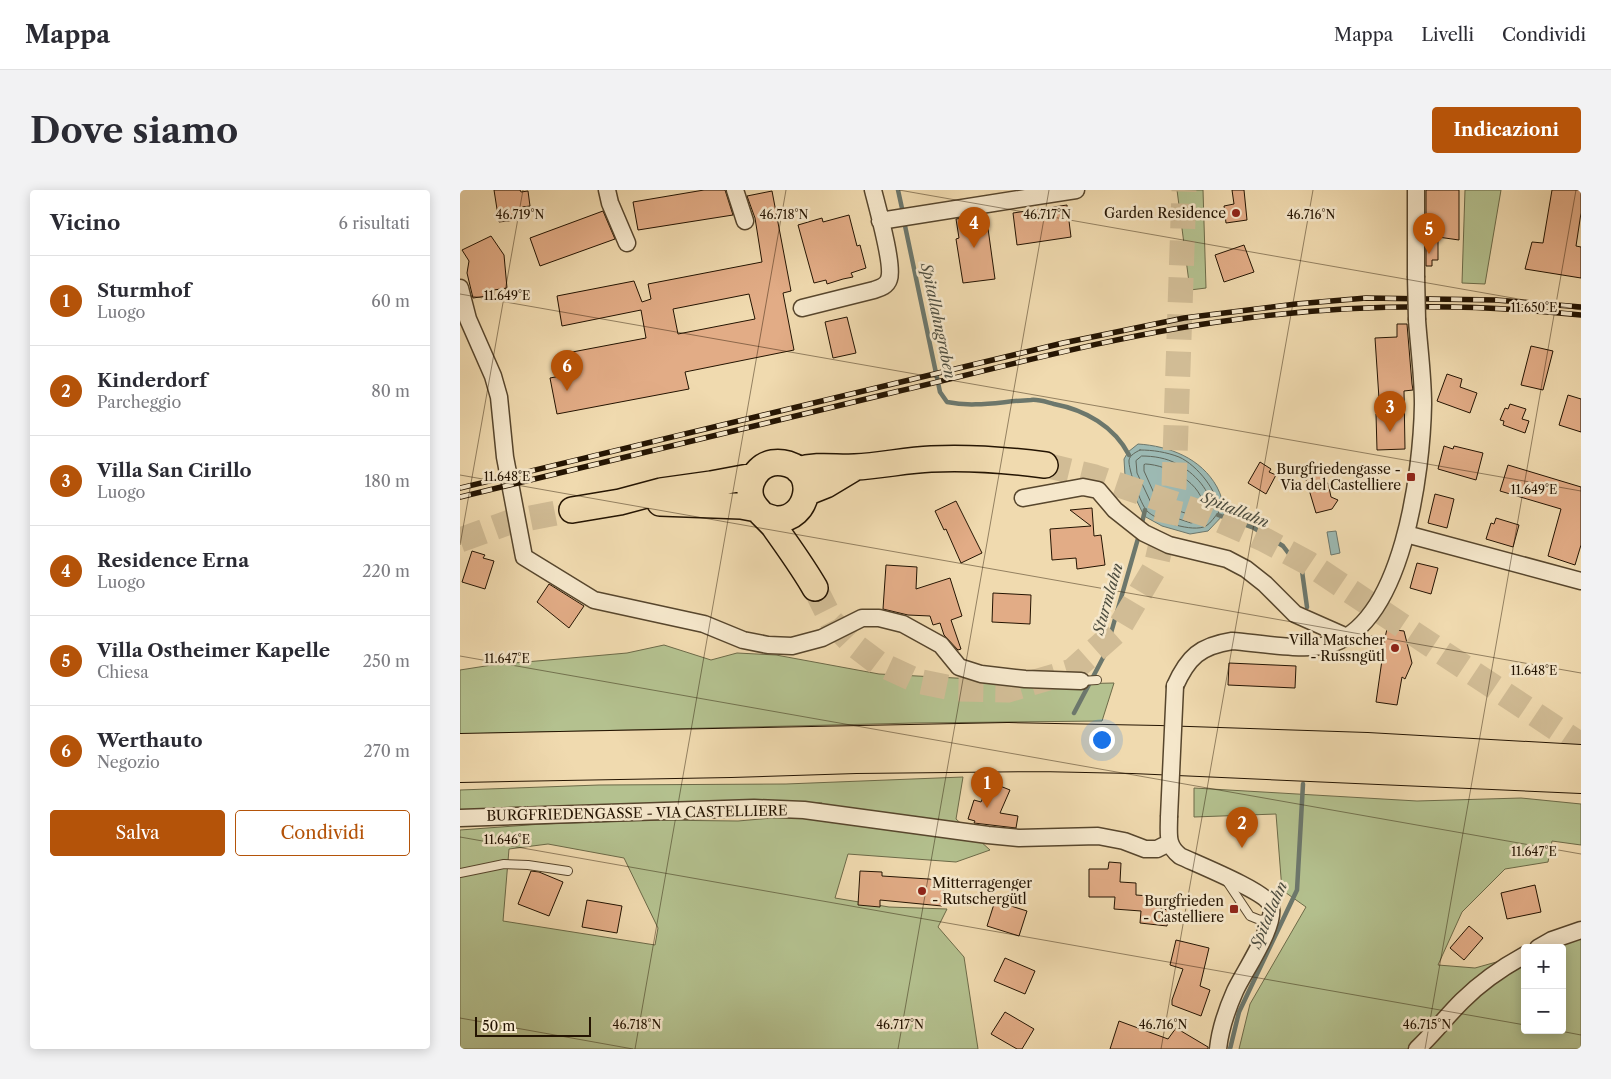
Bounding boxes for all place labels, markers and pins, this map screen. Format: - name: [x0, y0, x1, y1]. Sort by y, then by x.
- place label: Garden Residence: [1104, 204, 1226, 222]
- pin: 4: [958, 207, 990, 248]
- marker: Garden Residence: [1230, 207, 1242, 219]
- pin: 5: [1413, 213, 1445, 254]
- pin: 6: [551, 350, 583, 391]
- pin: 3: [1374, 391, 1406, 432]
- place label: Burgfriedengasse - Via del Castelliere: [1276, 460, 1401, 494]
- marker: Burgfriedengasse - Via del Castelliere: [1405, 471, 1417, 483]
- place label: Villa Matscher - Russngütl: [1288, 631, 1385, 665]
- marker: Villa Matscher - Russngütl: [1389, 642, 1401, 654]
- pin: 1: [971, 767, 1003, 808]
- pin: 2: [1226, 807, 1258, 848]
- place label: Mitterragenger - Rutschergütl: [932, 874, 1032, 908]
- marker: Mitterragenger - Rutschergütl: [916, 885, 928, 897]
- place label: Burgfrieden - Castelliere: [1143, 892, 1224, 926]
- marker: Burgfrieden - Castelliere: [1228, 903, 1240, 915]

